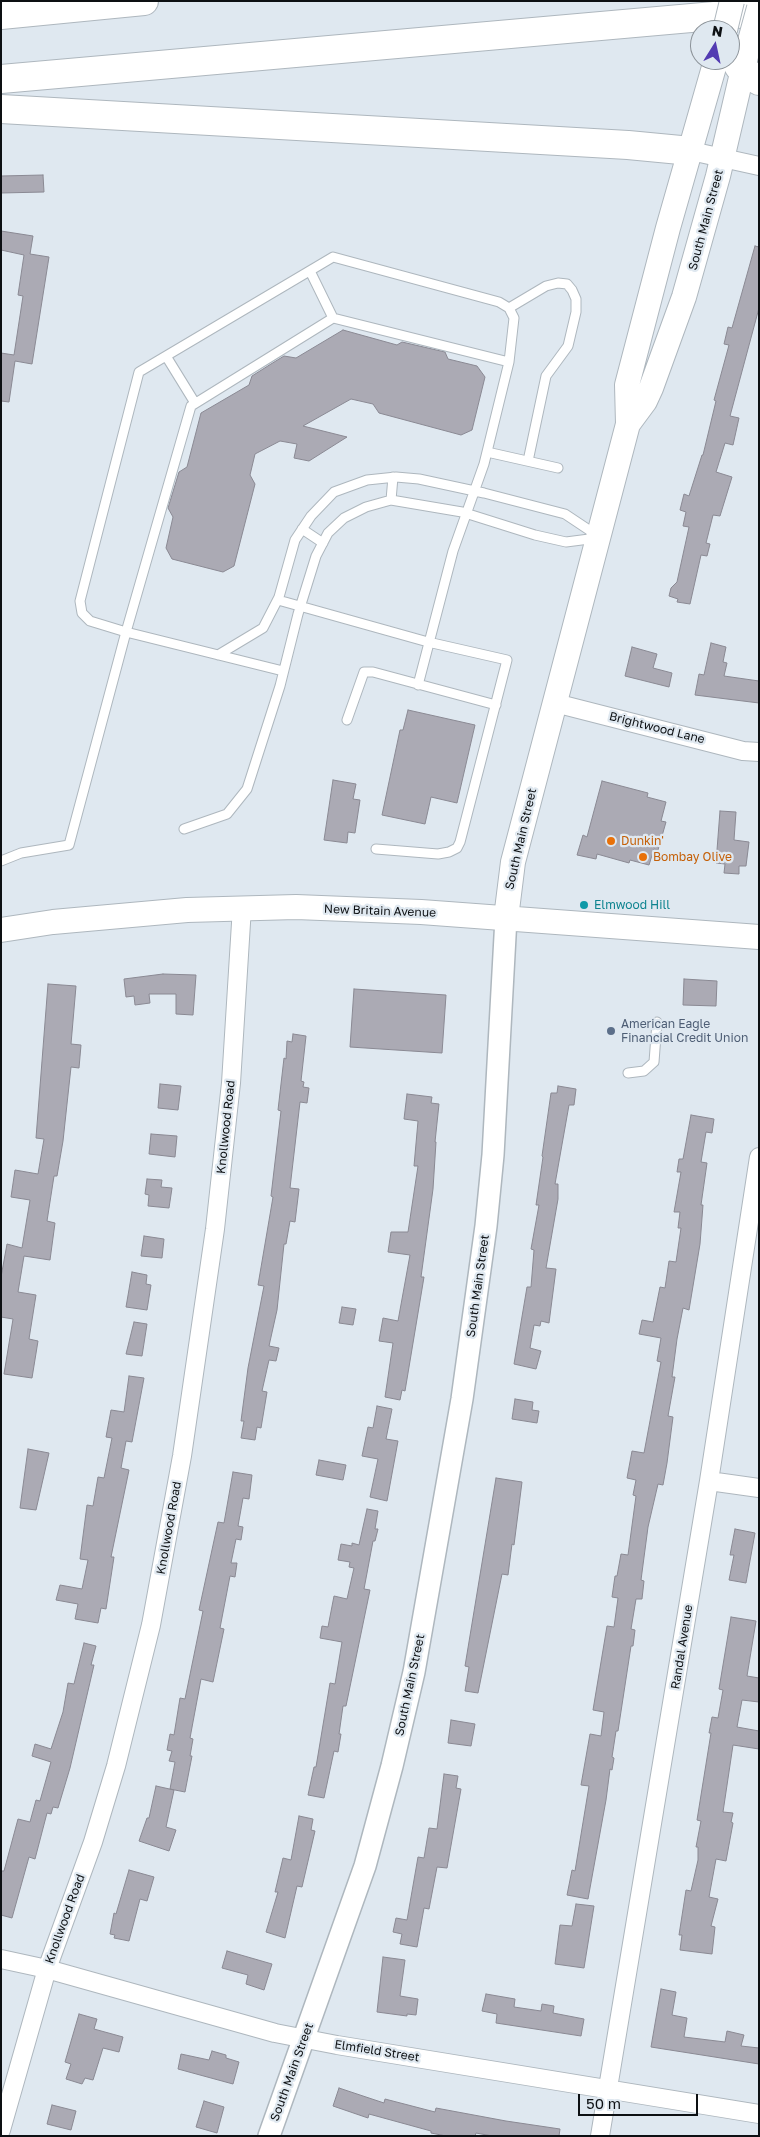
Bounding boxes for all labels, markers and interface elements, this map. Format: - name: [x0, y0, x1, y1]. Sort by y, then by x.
- north arrow: [690, 20, 740, 70]
- text: N: [711, 21, 724, 40]
- street label: South Main Street: [686, 168, 726, 272]
- street label: Brightwood Lane: [608, 709, 706, 747]
- street label: South Main Street: [502, 787, 540, 891]
- place label: Dunkin': [621, 834, 664, 848]
- marker: Dunkin': [605, 835, 617, 847]
- place label: Bombay Olive: [653, 850, 732, 864]
- marker: Bombay Olive: [637, 851, 649, 863]
- place label: Elmwood Hill: [594, 898, 670, 912]
- marker: Elmwood Hill: [578, 899, 590, 911]
- street label: New Britain Avenue: [324, 902, 436, 920]
- place label: American Eagle Financial Credit Union: [621, 1017, 748, 1045]
- marker: American Eagle Financial Credit Union: [605, 1025, 617, 1037]
- street label: Knollwood Road: [214, 1079, 238, 1175]
- street label: South Main Street: [464, 1234, 492, 1338]
- street label: Knollwood Road: [154, 1480, 184, 1576]
- street label: Randal Avenue: [668, 1604, 696, 1690]
- street label: South Main Street: [392, 1633, 428, 1737]
- street label: Knollwood Road: [42, 1872, 88, 1966]
- street label: South Main Street: [268, 2021, 316, 2123]
- street label: Elmfield Street: [333, 2037, 421, 2065]
- scale bar: [580, 2084, 700, 2116]
- text: 50 m: [586, 2094, 621, 2112]

